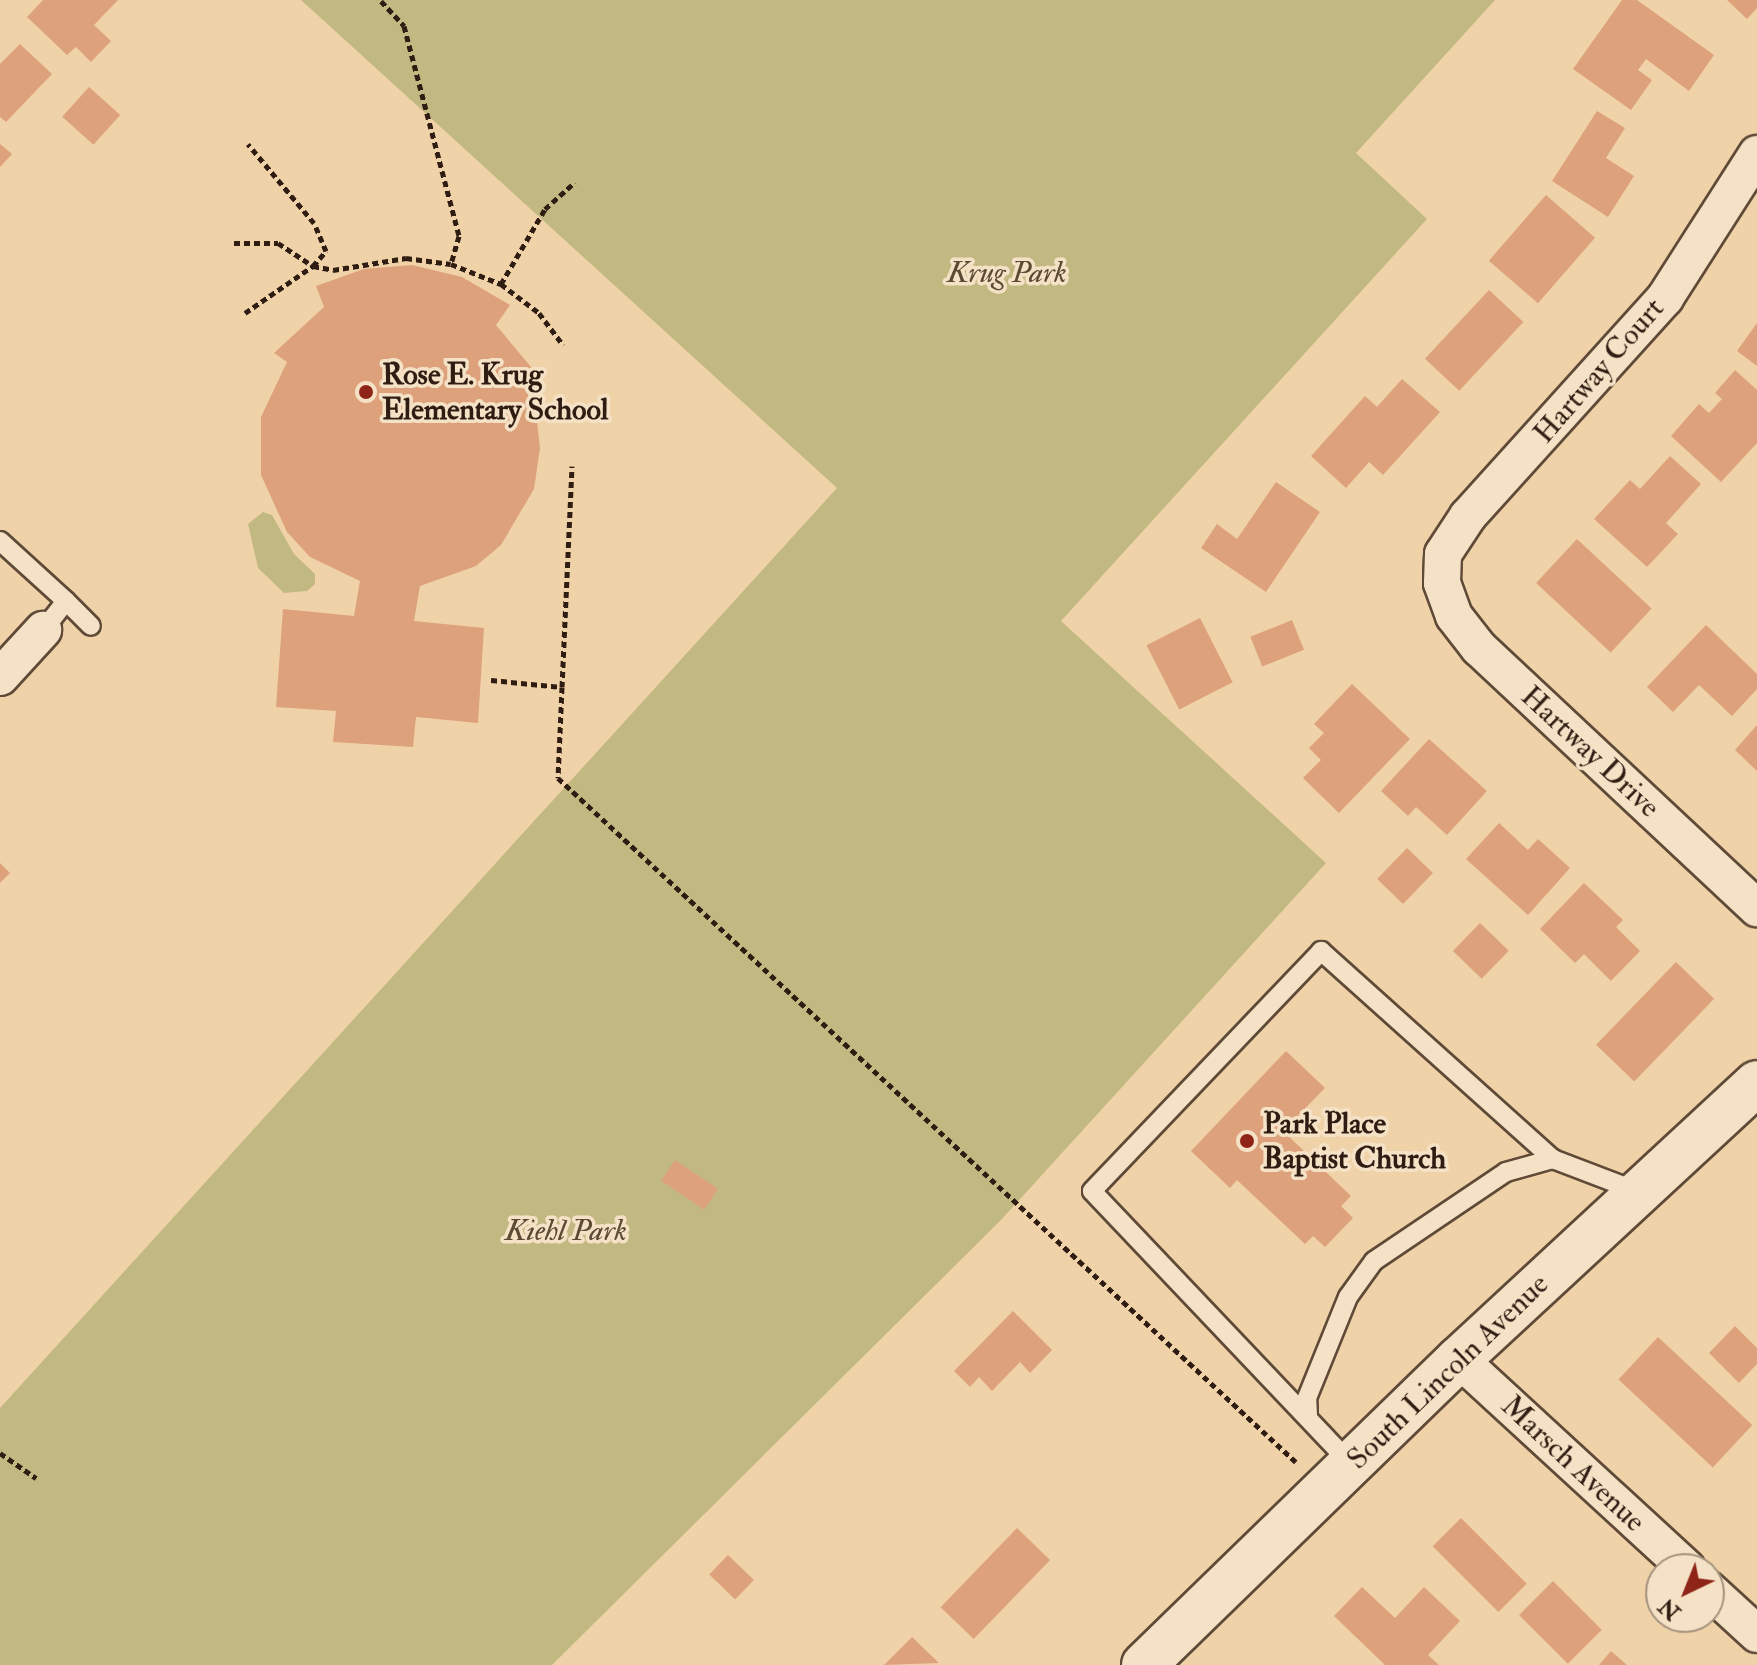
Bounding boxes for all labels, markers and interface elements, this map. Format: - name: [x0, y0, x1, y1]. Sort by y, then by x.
- park label: Krug Park: [947, 255, 1067, 291]
- street label: Hartway Court: [1526, 291, 1672, 451]
- place label: Rose E. Krug Elementary School: [382, 357, 608, 428]
- marker: Rose E. Krug Elementary School: [357, 383, 375, 401]
- street label: Hartway Drive: [1513, 679, 1667, 825]
- place label: Park Place Baptist Church: [1263, 1106, 1446, 1176]
- marker: Park Place Baptist Church: [1238, 1132, 1256, 1150]
- park label: Kiehl Park: [505, 1213, 627, 1249]
- street label: South Lincoln Avenue: [1340, 1267, 1556, 1477]
- street label: Marsch Avenue: [1494, 1388, 1652, 1540]
- north arrow: [1645, 1553, 1725, 1633]
- text: N: [1653, 1592, 1687, 1626]

